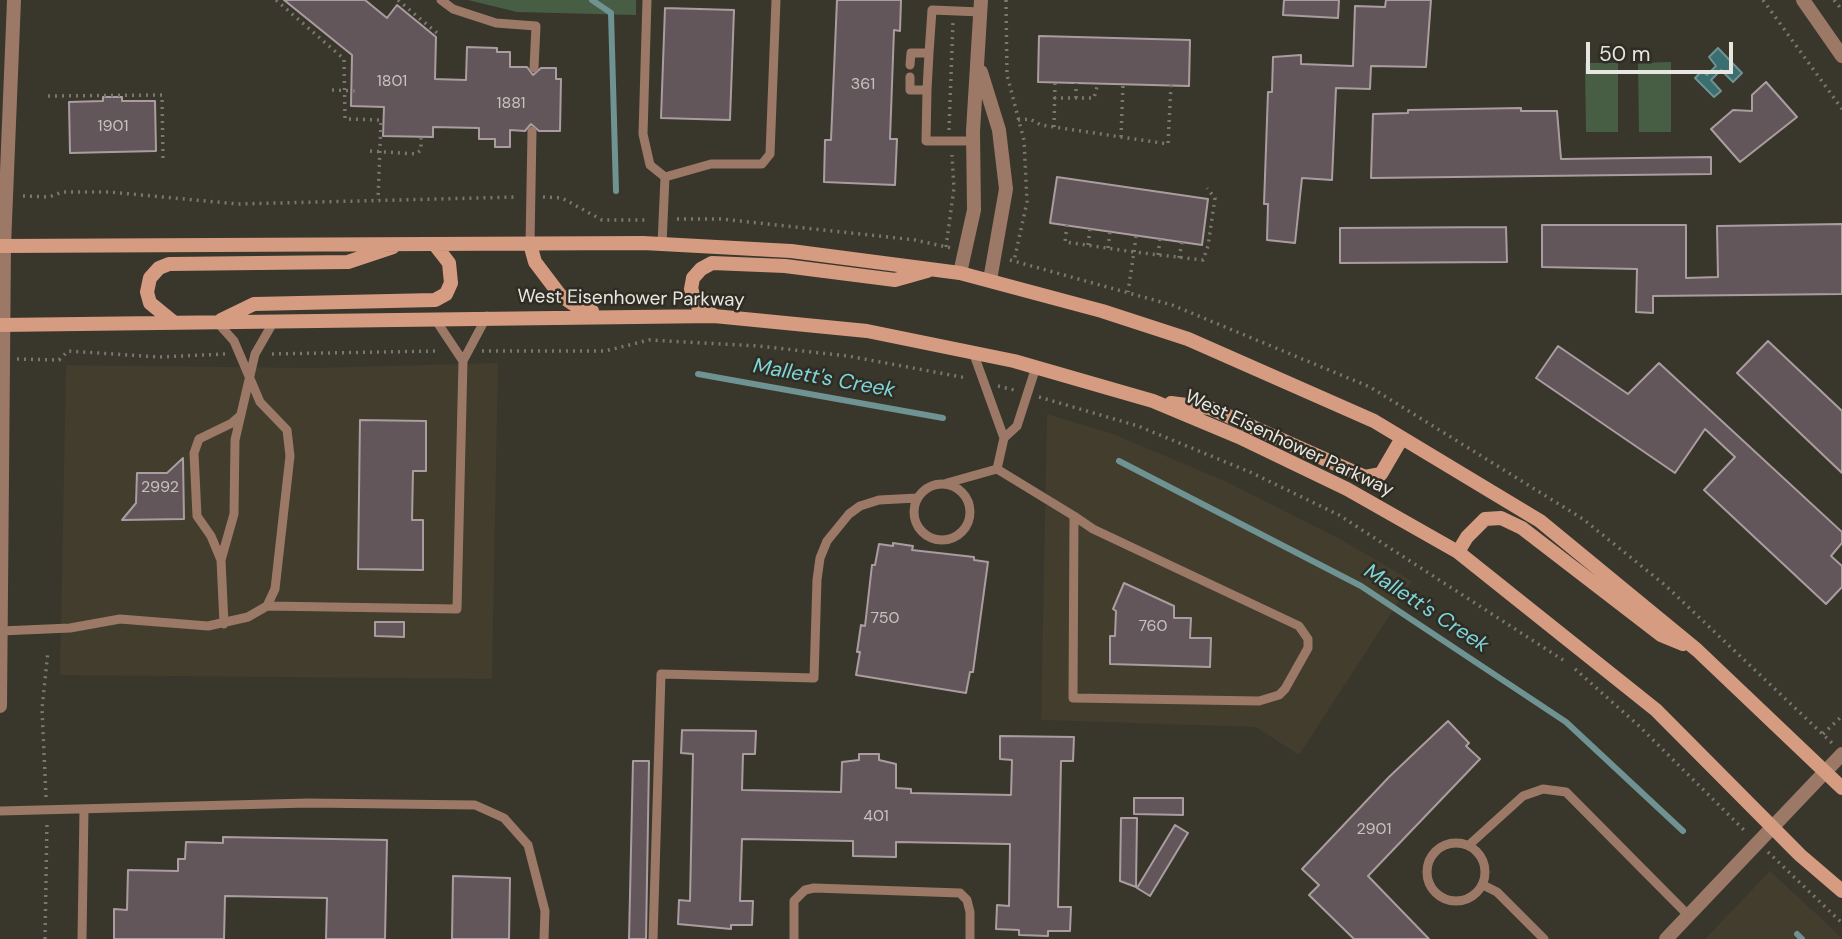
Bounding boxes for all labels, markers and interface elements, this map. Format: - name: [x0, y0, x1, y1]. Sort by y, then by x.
- scale bar: [1590, 28, 1737, 72]
- text: 50 m: [1599, 40, 1650, 68]
- house number: 1801: [377, 72, 407, 92]
- house number: 361: [851, 75, 875, 95]
- house number: 1881: [496, 94, 526, 114]
- house number: 1901: [98, 117, 128, 137]
- street label: West Eisenhower Parkway: [517, 286, 745, 312]
- water label: Mallett's Creek: [751, 354, 897, 404]
- street label: West Eisenhower Parkway: [1181, 386, 1397, 502]
- house number: 2992: [141, 478, 179, 498]
- water label: Mallett's Creek: [1359, 559, 1493, 659]
- house number: 750: [871, 609, 899, 629]
- house number: 760: [1138, 617, 1168, 637]
- house number: 401: [863, 807, 889, 827]
- house number: 2901: [1356, 820, 1392, 840]

